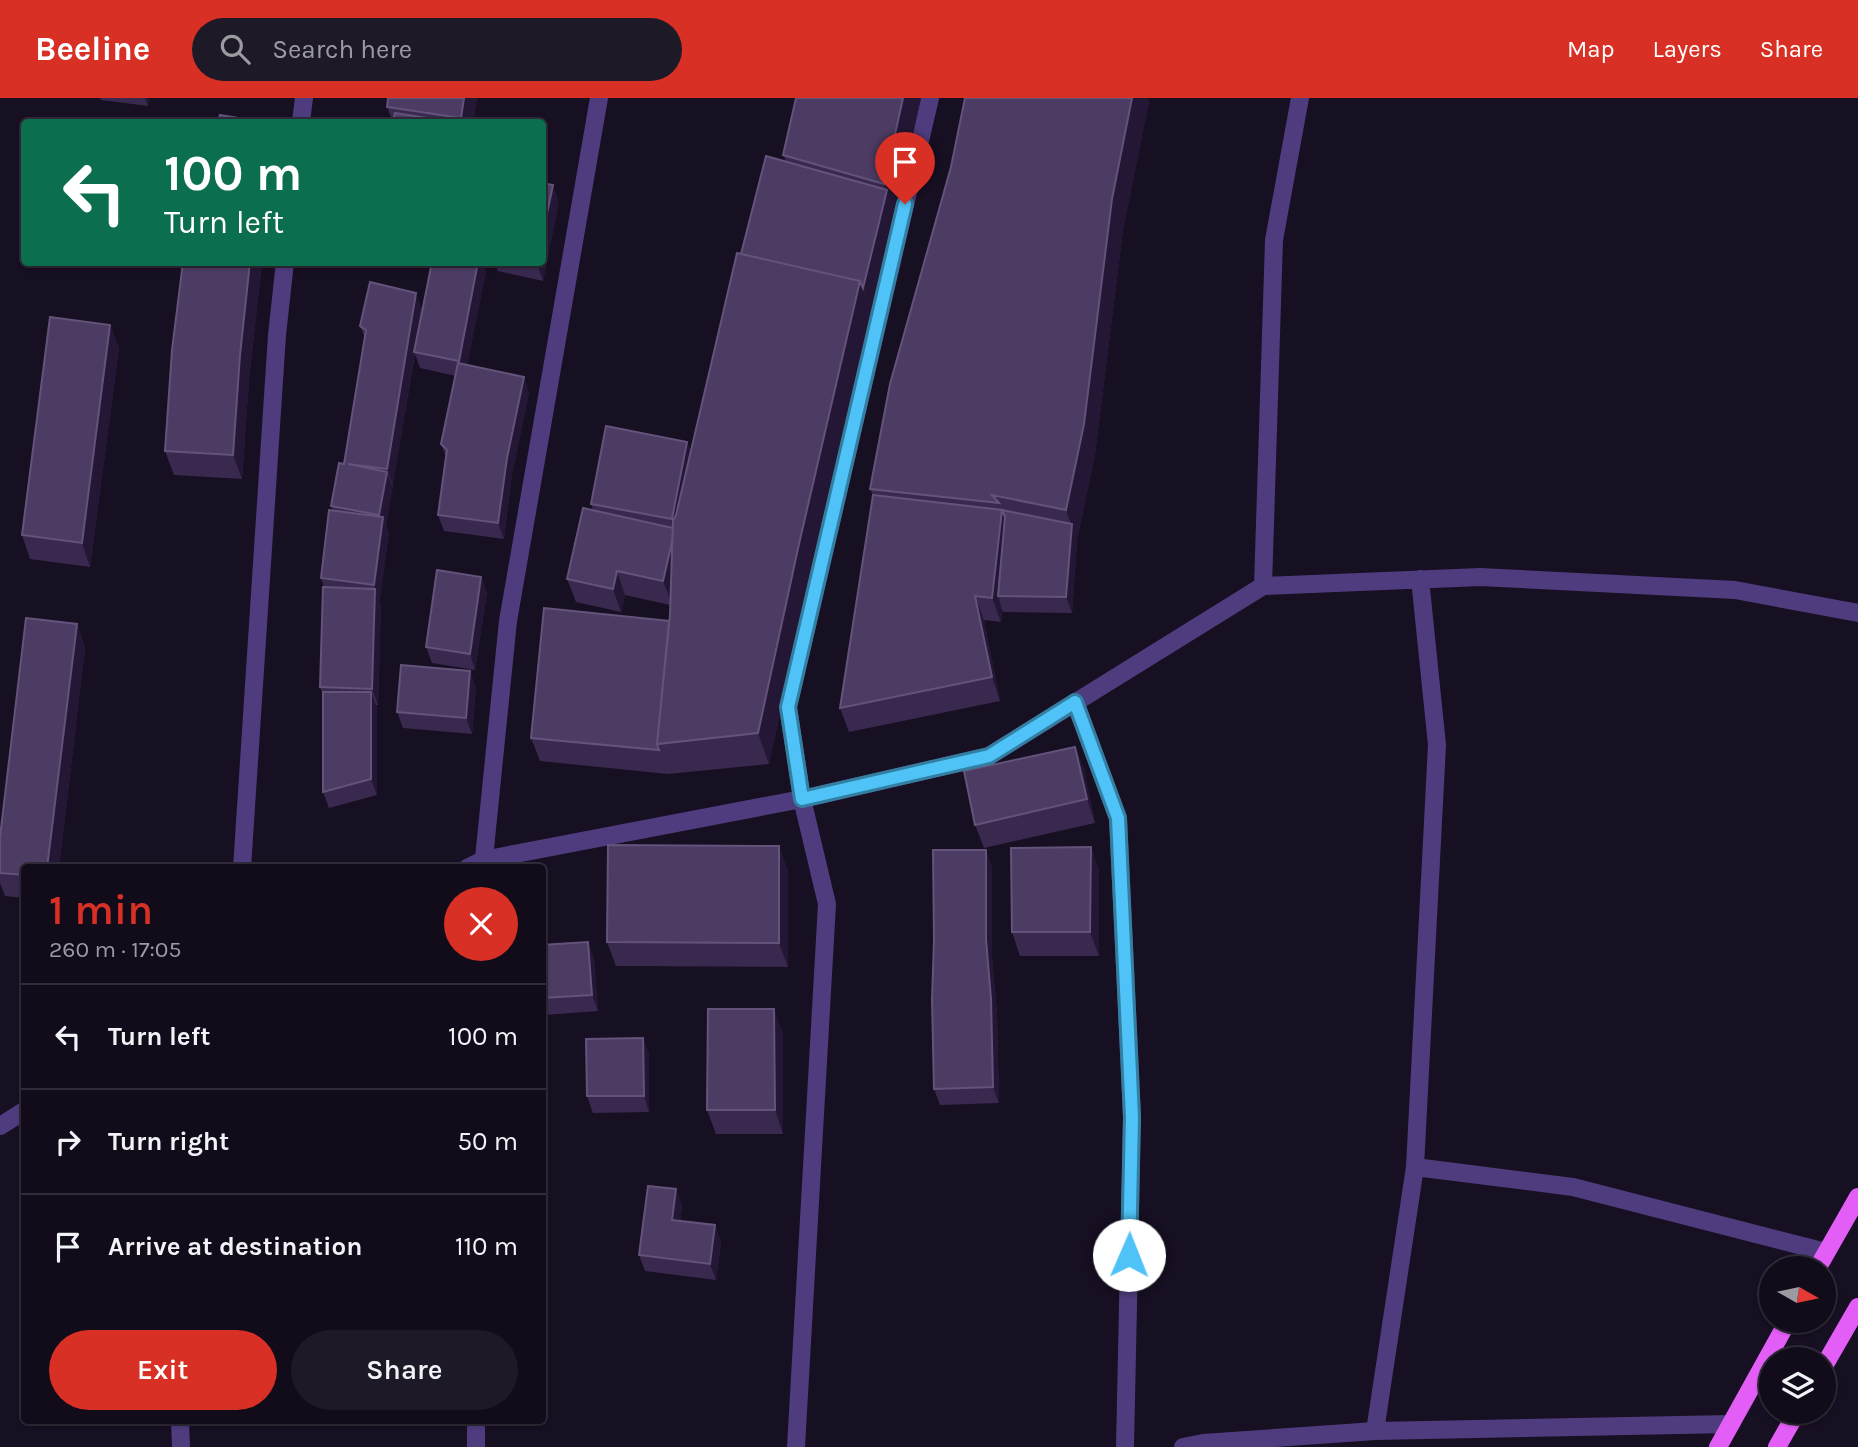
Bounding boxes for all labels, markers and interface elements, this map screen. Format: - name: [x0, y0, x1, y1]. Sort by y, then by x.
- search box: [192, 18, 682, 81]
- text: Beeline: [35, 30, 150, 68]
- icon: search: [216, 30, 254, 68]
- text: Search here: [272, 34, 412, 65]
- text: Map: [1567, 35, 1615, 63]
- text: Layers: [1653, 35, 1722, 63]
- text: Share: [1760, 35, 1823, 63]
- pin: [875, 132, 935, 204]
- icon: arrive: [886, 143, 924, 181]
- text: 100 m: [164, 145, 302, 202]
- icon: left: [49, 147, 140, 238]
- text: Turn left: [164, 204, 284, 241]
- text: 1 min: [49, 885, 153, 935]
- button: close: [444, 887, 518, 961]
- text: 260 m · 17:05: [49, 936, 182, 963]
- icon: left: [49, 1018, 87, 1056]
- text: Turn left: [108, 1021, 210, 1052]
- text: 100 m: [448, 1021, 518, 1052]
- icon: right: [49, 1123, 87, 1161]
- text: Turn right: [108, 1126, 229, 1157]
- text: 50 m: [457, 1126, 518, 1157]
- position arrow: [1092, 1218, 1166, 1292]
- icon: arrive: [49, 1228, 87, 1266]
- text: Arrive at destination: [108, 1231, 362, 1262]
- text: 110 m: [455, 1231, 518, 1262]
- north arrow: [1759, 1256, 1836, 1334]
- map controls: [1759, 1256, 1836, 1424]
- button: Exit: [49, 1330, 277, 1410]
- button: Share: [291, 1330, 518, 1410]
- button: layers: [1759, 1347, 1836, 1424]

